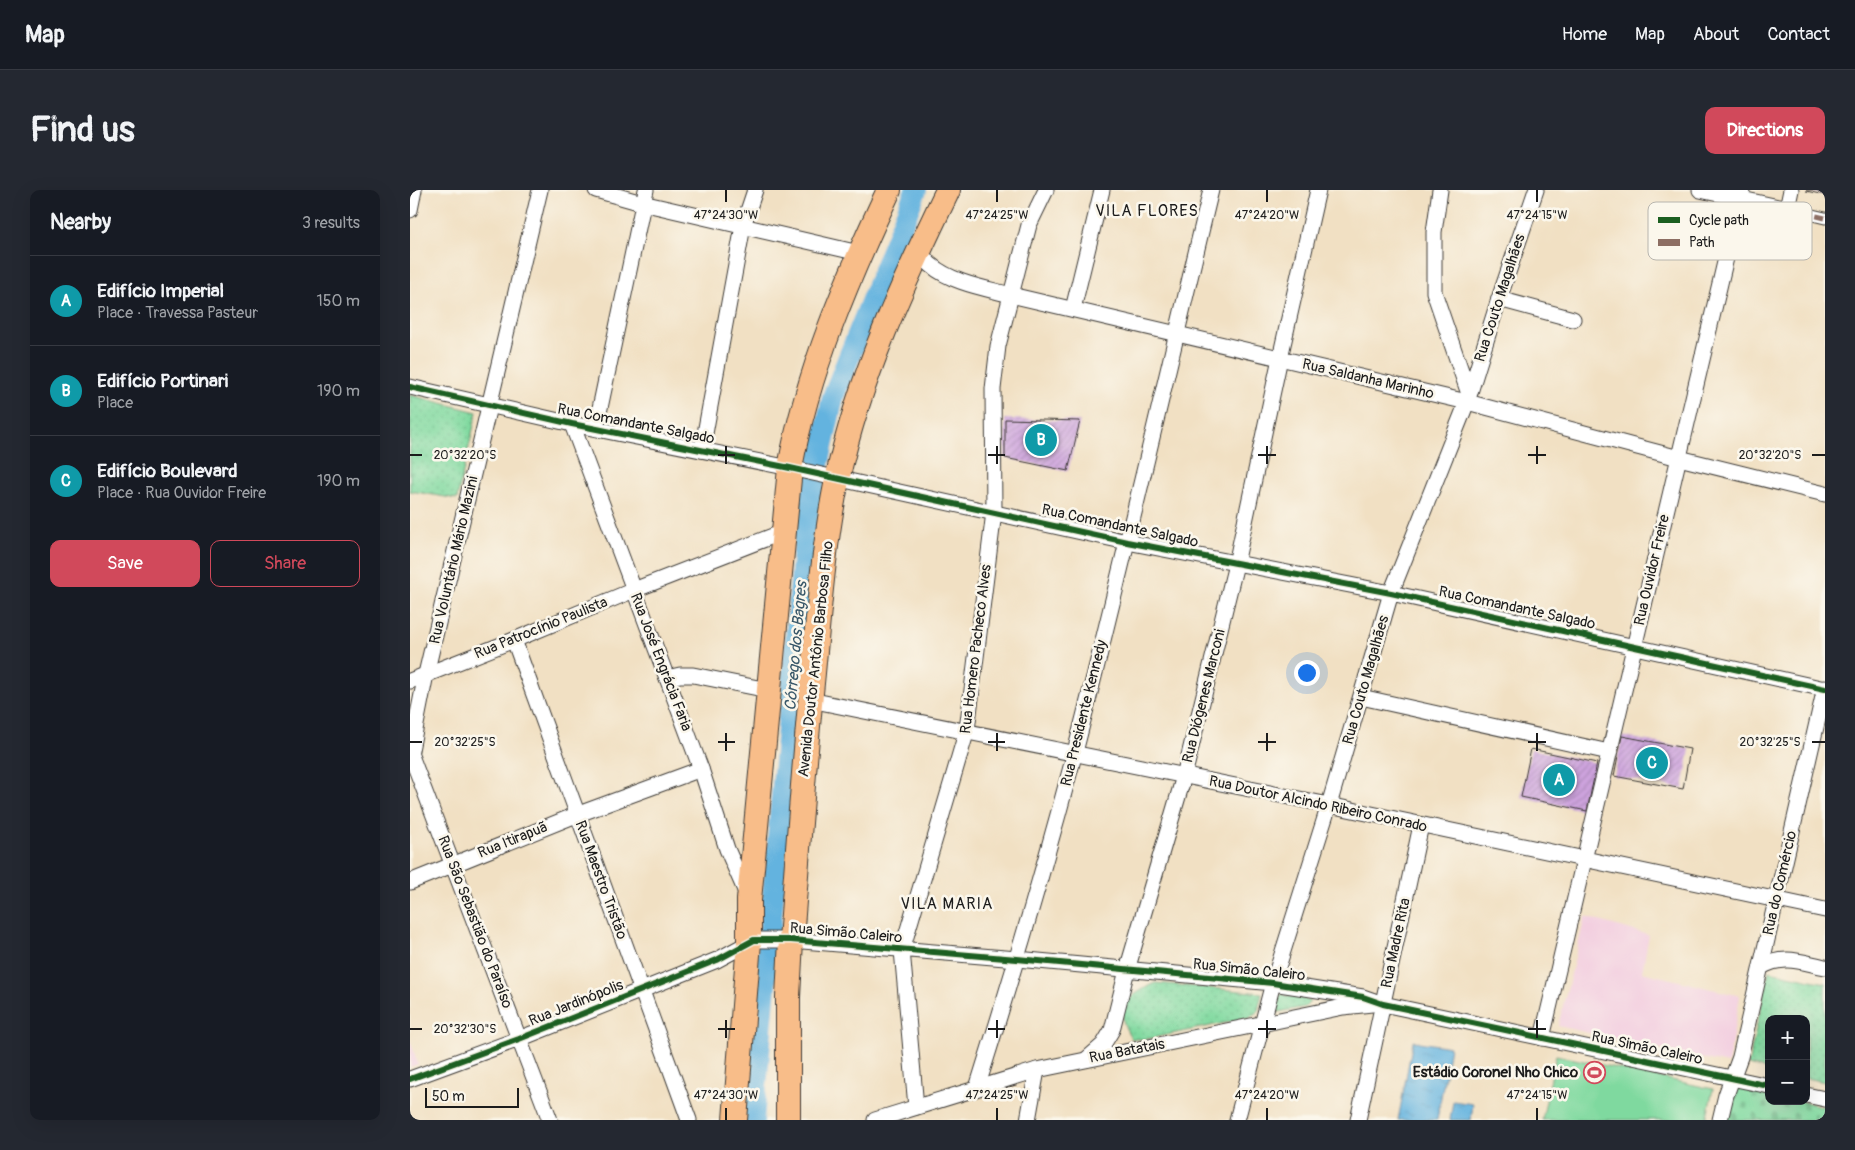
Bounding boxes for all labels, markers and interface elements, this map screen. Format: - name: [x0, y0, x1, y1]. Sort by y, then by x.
- text: Map: [25, 20, 65, 49]
- text: Home: [1562, 23, 1607, 46]
- text: Map: [1635, 23, 1665, 46]
- text: About: [1693, 23, 1739, 46]
- text: Contact: [1767, 23, 1830, 46]
- button: Directions: [1705, 107, 1825, 154]
- text: Find us: [30, 108, 135, 152]
- district label: VILA FLORES: [1095, 201, 1199, 221]
- legend: [1648, 202, 1812, 260]
- text: 47°24'30"W: [694, 208, 758, 223]
- text: 47°24'25"W: [966, 208, 1028, 223]
- text: 47°24'20"W: [1235, 208, 1299, 223]
- text: 47°24'15"W: [1507, 208, 1567, 223]
- text: Nearby: [50, 209, 111, 236]
- text: Cycle path: [1689, 212, 1749, 229]
- text: 3 results: [302, 213, 360, 233]
- street label: Rua Couto Magalhães: [1470, 231, 1530, 364]
- text: Path: [1689, 234, 1714, 251]
- text: Edifício Imperial: [97, 279, 224, 303]
- text: A: [61, 291, 71, 311]
- text: 150 m: [316, 291, 360, 311]
- text: Place · Travessa Pasteur: [97, 303, 258, 323]
- street label: Rua Saldanha Marinho: [1300, 355, 1436, 403]
- text: Edifício Portinari: [97, 369, 228, 393]
- text: B: [61, 381, 71, 401]
- text: 190 m: [317, 381, 360, 401]
- text: Place: [97, 393, 133, 413]
- street label: Rua Comandante Salgado: [556, 399, 716, 449]
- pin: B: [1025, 421, 1057, 459]
- text: 20°32'20"S: [434, 448, 496, 463]
- text: 20°32'20"S: [1739, 448, 1801, 463]
- text: Edifício Boulevard: [97, 459, 237, 483]
- text: C: [61, 471, 71, 491]
- text: 190 m: [317, 471, 360, 491]
- street label: Rua Voluntário Mário Mazini: [425, 474, 483, 646]
- text: Place · Rua Ouvidor Freire: [97, 483, 266, 503]
- street label: Rua Comandante Salgado: [1040, 500, 1200, 552]
- street label: Rua Ouvidor Freire: [1630, 512, 1674, 627]
- button: Save: [50, 540, 200, 587]
- button: Share: [210, 540, 360, 587]
- street label: Avenida Doutor Antônio Barbosa Filho: [794, 540, 838, 778]
- street label: Rua Homero Pacheco Alves: [956, 563, 996, 735]
- water label: Córrego dos Bagres: [780, 579, 812, 711]
- street label: Rua Comandante Salgado: [1437, 582, 1597, 634]
- street label: Rua José Engrácia Faria: [626, 590, 696, 734]
- street label: Rua Patrocínio Paulista: [472, 593, 610, 663]
- street label: Rua Couto Magalhães: [1338, 613, 1394, 747]
- street label: Rua Diógenes Marconi: [1178, 627, 1230, 765]
- street label: Rua Presidente Kennedy: [1057, 637, 1112, 788]
- your location: [1294, 660, 1320, 686]
- text: 20°32'25"S: [434, 735, 496, 750]
- text: 20°32'25"S: [1739, 735, 1801, 750]
- pin: C: [1636, 744, 1668, 782]
- pin: A: [1543, 761, 1575, 799]
- street label: Rua Doutor Alcindo Ribeiro Conrado: [1207, 772, 1429, 836]
- street label: Rua Itirapuã: [475, 817, 551, 863]
- street label: Rua Maestro Tristão: [571, 818, 631, 942]
- street label: Rua do Comércio: [1759, 829, 1801, 937]
- street label: Rua São Sebastião do Paraíso: [433, 833, 517, 1011]
- district label: VILA MARIA: [900, 894, 994, 914]
- street label: Rua Madre Rita: [1377, 896, 1415, 990]
- street label: Rua Simão Caleiro: [789, 919, 903, 947]
- street label: Rua Simão Caleiro: [1192, 955, 1306, 985]
- street label: Rua Jardinópolis: [526, 975, 626, 1031]
- map controls: [1765, 1015, 1810, 1105]
- button: +: [1765, 1015, 1810, 1060]
- text: 20°32'30"S: [434, 1022, 496, 1037]
- street label: Rua Simão Caleiro: [1590, 1027, 1704, 1069]
- street label: Rua Batatais: [1088, 1034, 1167, 1068]
- sports icon: Estádio Coronel Nho Chico: [1582, 1060, 1606, 1084]
- button: −: [1765, 1060, 1810, 1105]
- place label: Estádio Coronel Nho Chico: [1413, 1063, 1578, 1082]
- scale bar: [425, 1085, 519, 1108]
- text: 50 m: [432, 1088, 465, 1105]
- text: 47°24'30"W: [694, 1088, 758, 1103]
- text: 47°24'25"W: [966, 1088, 1028, 1103]
- text: 47°24'20"W: [1235, 1088, 1299, 1103]
- text: 47°24'15"W: [1507, 1088, 1567, 1103]

